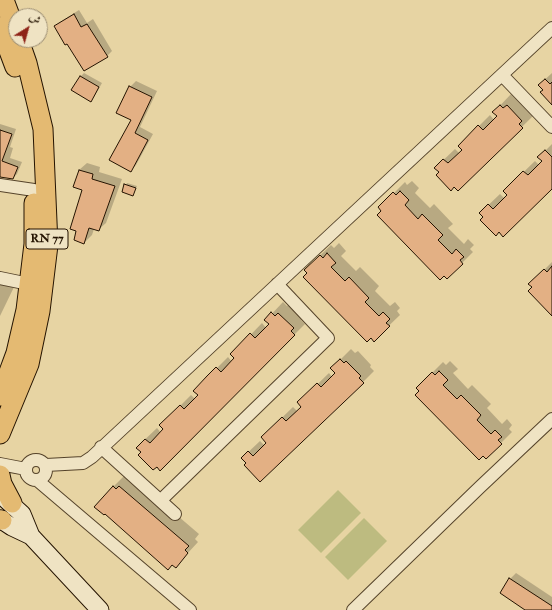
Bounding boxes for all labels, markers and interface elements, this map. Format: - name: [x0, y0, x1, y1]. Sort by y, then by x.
- north arrow: [8, 8, 48, 48]
- text: ش: [27, 10, 43, 27]
- road number: RN 77: [26, 229, 68, 249]

